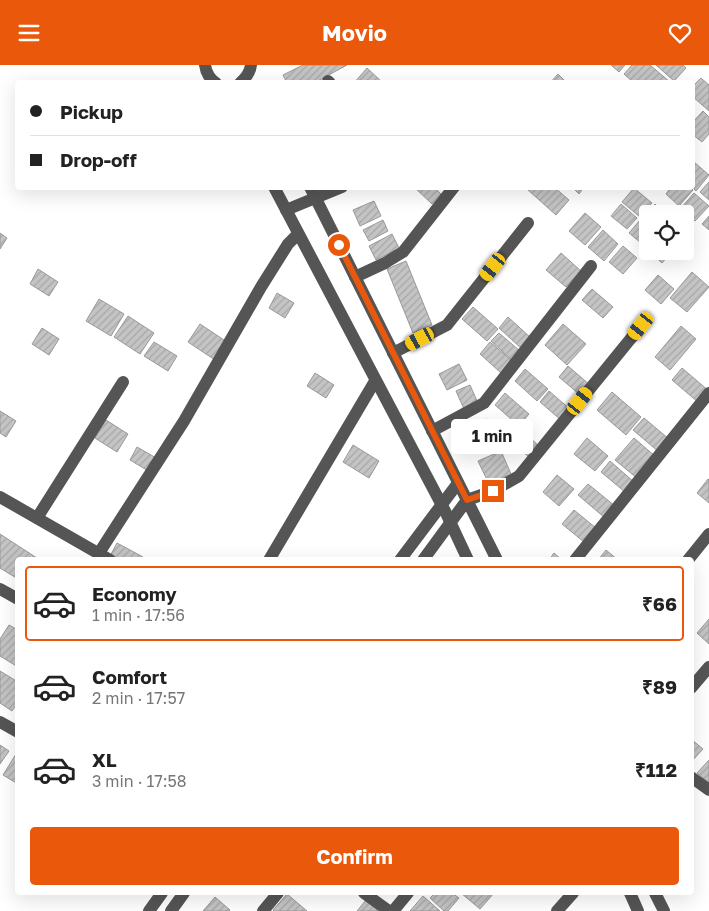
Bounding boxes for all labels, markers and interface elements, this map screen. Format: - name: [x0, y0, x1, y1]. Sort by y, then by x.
- icon: menu: [15, 19, 43, 47]
- text: Movio: [322, 19, 387, 46]
- icon: heart: [666, 19, 694, 47]
- text: Pickup: [60, 100, 123, 123]
- text: Drop-off: [60, 148, 137, 171]
- map controls: [639, 205, 694, 260]
- button: locate: [639, 205, 694, 260]
- route start: [328, 234, 350, 256]
- car: [477, 251, 508, 283]
- car: [625, 310, 656, 342]
- car: [403, 325, 436, 353]
- car: [564, 385, 595, 417]
- callout: 1 min: [452, 419, 534, 453]
- text: 1 min: [472, 426, 512, 446]
- route end: [482, 480, 504, 502]
- icon: car: [32, 581, 77, 626]
- text: Economy: [92, 582, 177, 605]
- text: ₹66: [642, 592, 677, 615]
- text: 1 min · 17:56: [92, 605, 185, 625]
- icon: car: [32, 664, 77, 709]
- text: Comfort: [92, 665, 167, 688]
- text: ₹89: [642, 675, 677, 698]
- text: 2 min · 17:57: [92, 688, 185, 708]
- icon: car: [32, 747, 77, 792]
- text: XL: [92, 748, 117, 771]
- text: ₹112: [635, 758, 677, 781]
- text: 3 min · 17:58: [92, 771, 187, 791]
- button: Confirm: [30, 827, 679, 885]

